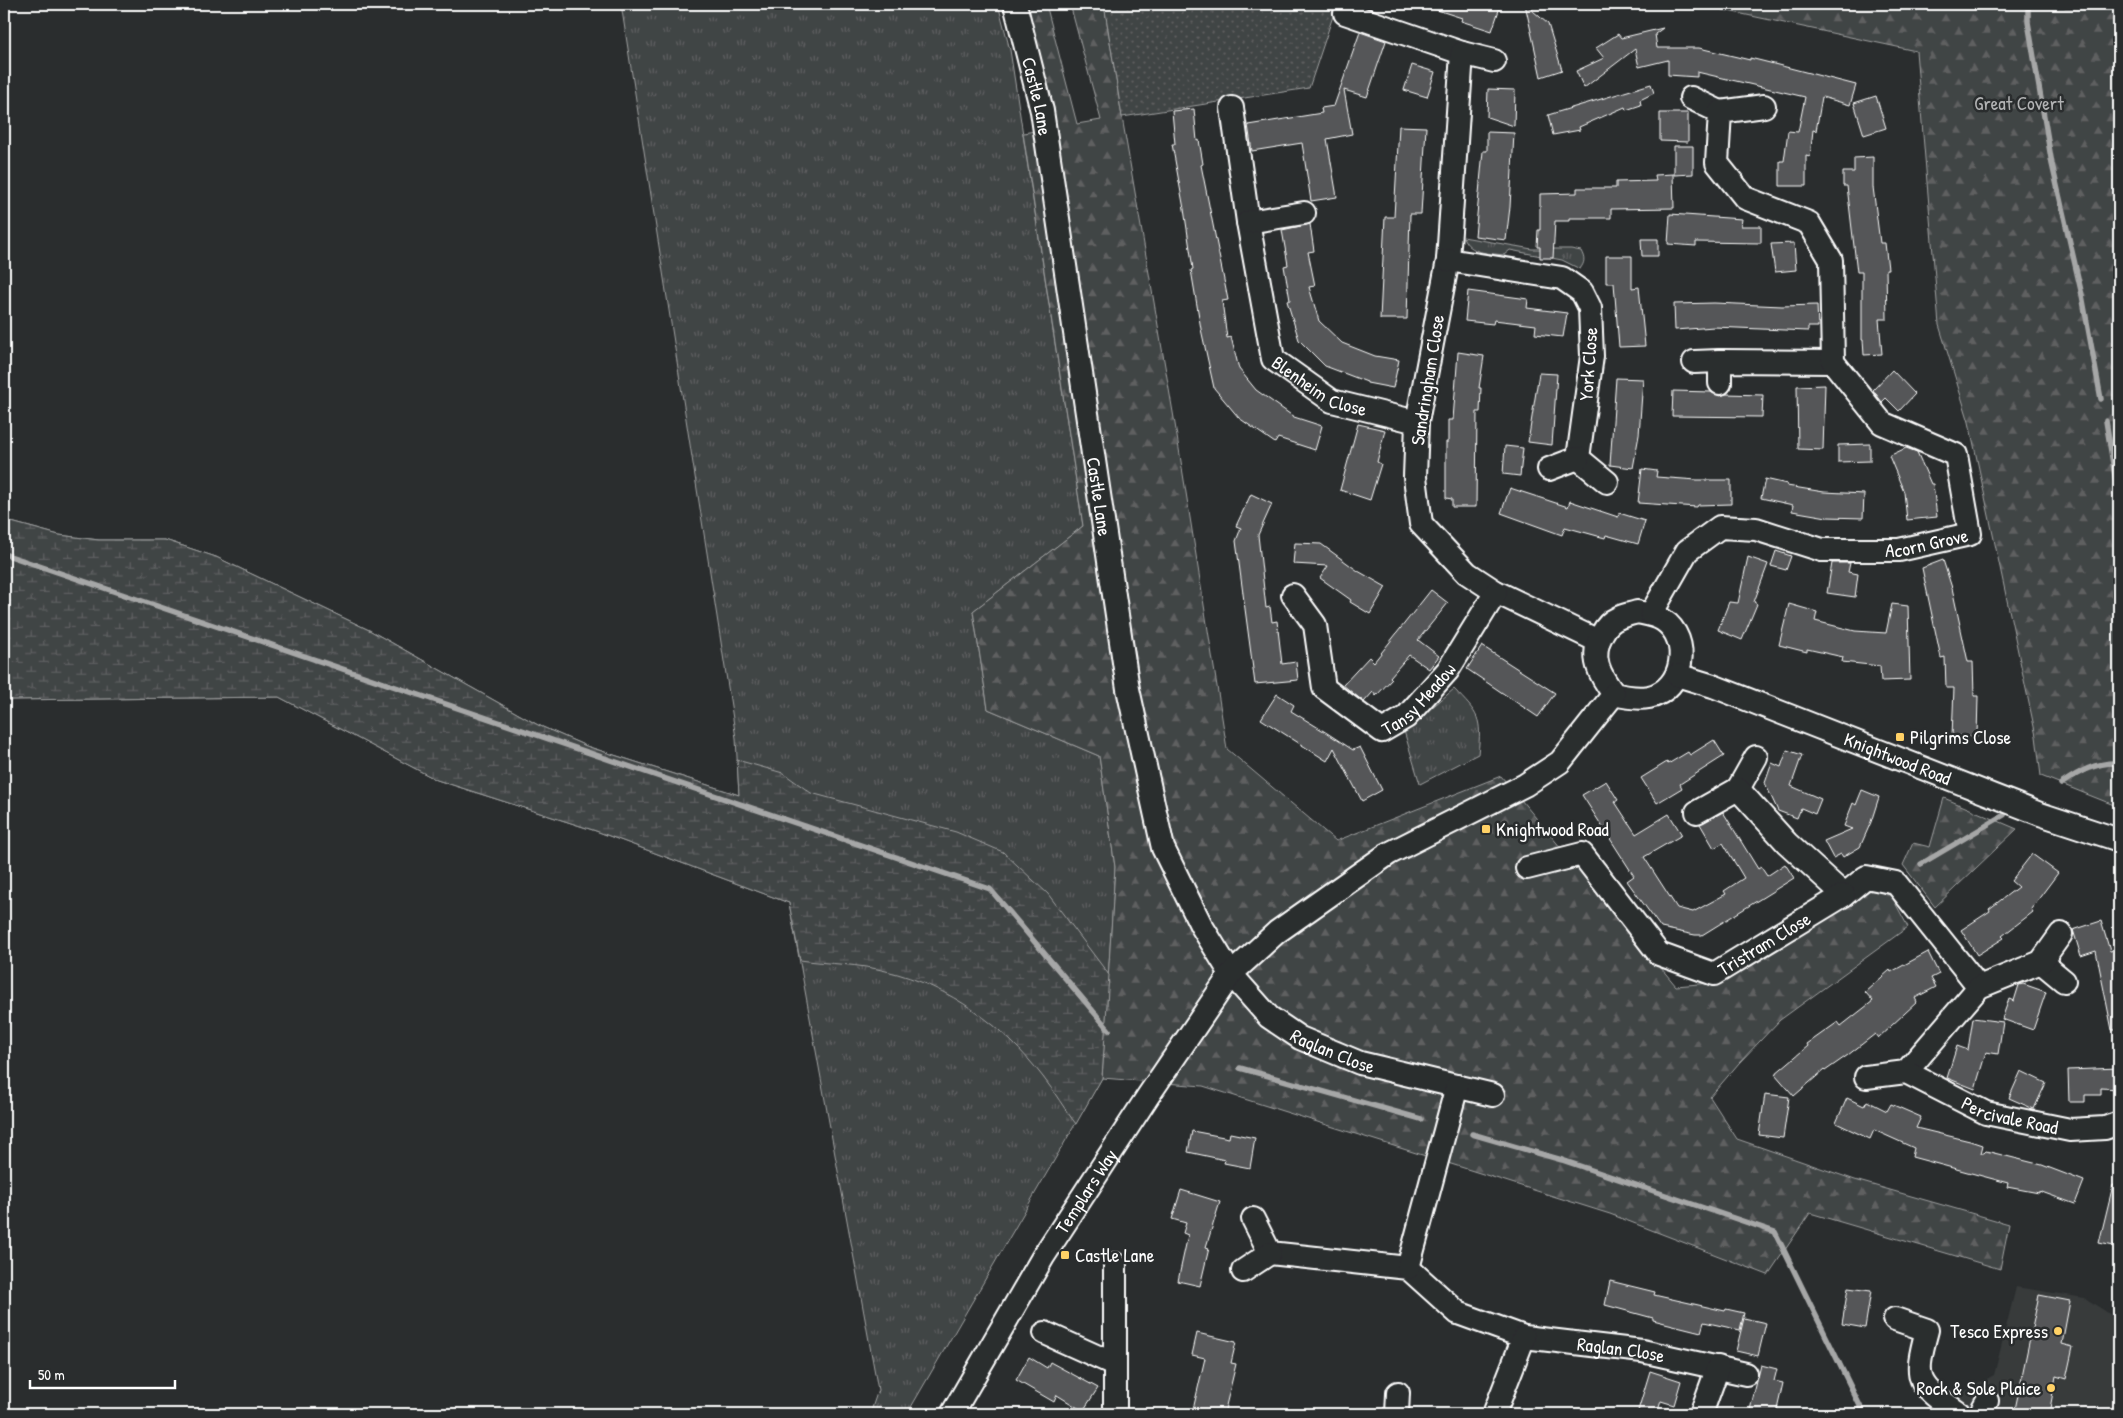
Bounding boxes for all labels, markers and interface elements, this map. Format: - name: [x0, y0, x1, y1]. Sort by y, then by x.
- street label: Castle Lane: [1016, 54, 1059, 137]
- park label: Great Covert: [1974, 90, 2064, 116]
- street label: Sandringham Close: [1404, 313, 1450, 447]
- street label: York Close: [1572, 326, 1604, 402]
- street label: Blenheim Close: [1267, 349, 1370, 422]
- street label: Castle Lane: [1081, 455, 1118, 538]
- street label: Acorn Grove: [1885, 522, 1971, 563]
- street label: Tansy Meadow: [1377, 658, 1462, 741]
- place label: Pilgrims Close: [1910, 724, 2012, 750]
- street label: Knightwood Road: [1840, 726, 1956, 791]
- marker: Pilgrims Close: [1894, 731, 1906, 743]
- place label: Knightwood Road: [1496, 816, 1609, 842]
- marker: Knightwood Road: [1480, 823, 1492, 835]
- street label: Tristram Close: [1713, 905, 1816, 982]
- street label: Raglan Close: [1285, 1022, 1377, 1079]
- street label: Percivale Road: [1957, 1090, 2061, 1140]
- street label: Templars Way: [1049, 1144, 1123, 1239]
- place label: Castle Lane: [1075, 1242, 1155, 1268]
- marker: Castle Lane: [1059, 1249, 1071, 1261]
- place label: Tesco Express: [1950, 1318, 2048, 1344]
- marker: Tesco Express: [2052, 1325, 2064, 1337]
- street label: Raglan Close: [1576, 1330, 1668, 1369]
- scale bar: [30, 1358, 175, 1390]
- text: 50 m: [38, 1364, 65, 1385]
- place label: Rock & Sole Plaice: [1916, 1375, 2041, 1401]
- marker: Rock & Sole Plaice: [2045, 1382, 2057, 1394]

